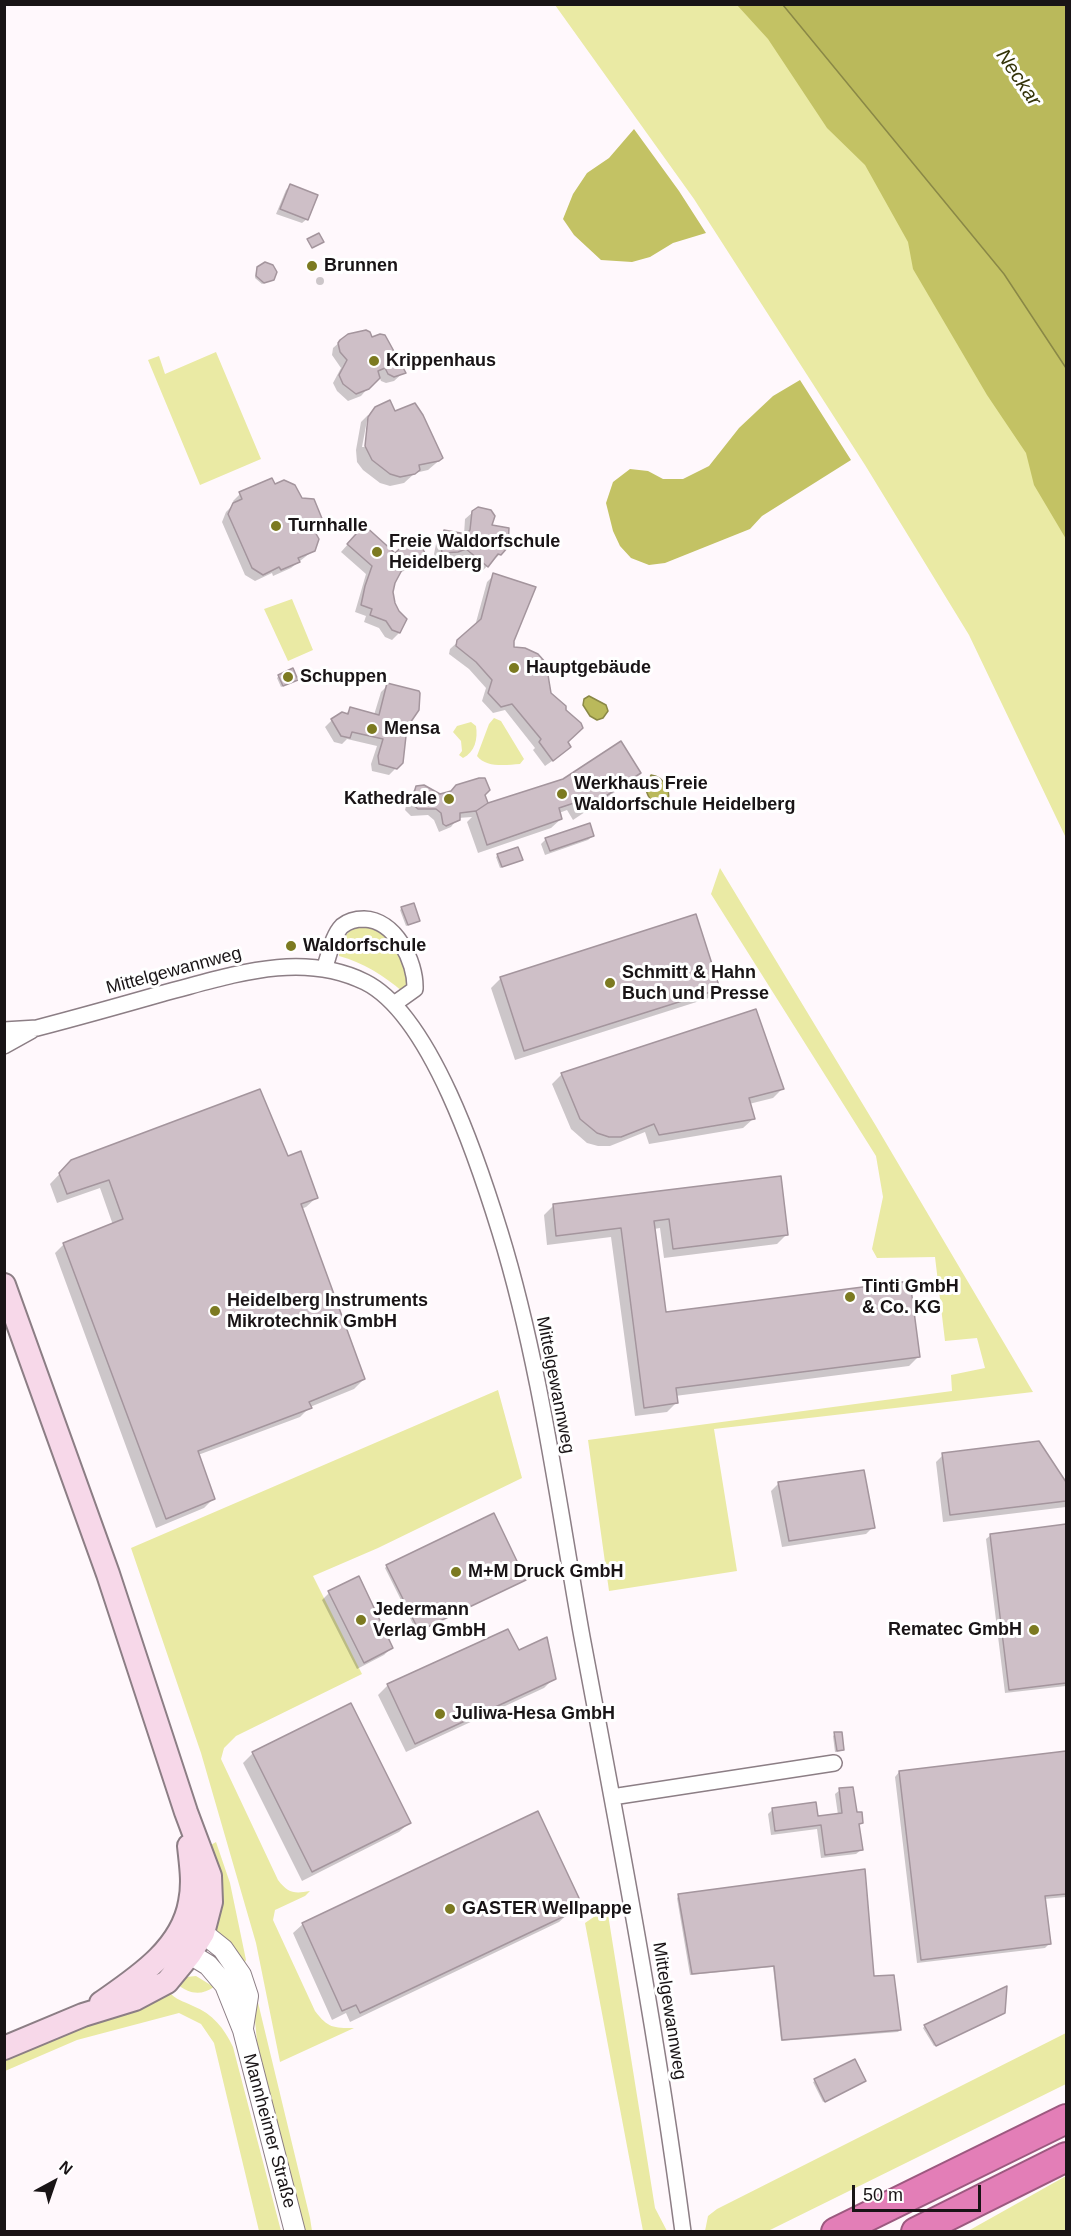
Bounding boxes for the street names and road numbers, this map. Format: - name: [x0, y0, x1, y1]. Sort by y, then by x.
- street label: Mittelgewannweg: [104, 943, 244, 999]
- street label: Mittelgewannweg: [531, 1315, 579, 1455]
- street label: Mittelgewannweg: [647, 1941, 691, 2081]
- street label: Mannheimer Straße: [238, 2051, 300, 2211]

